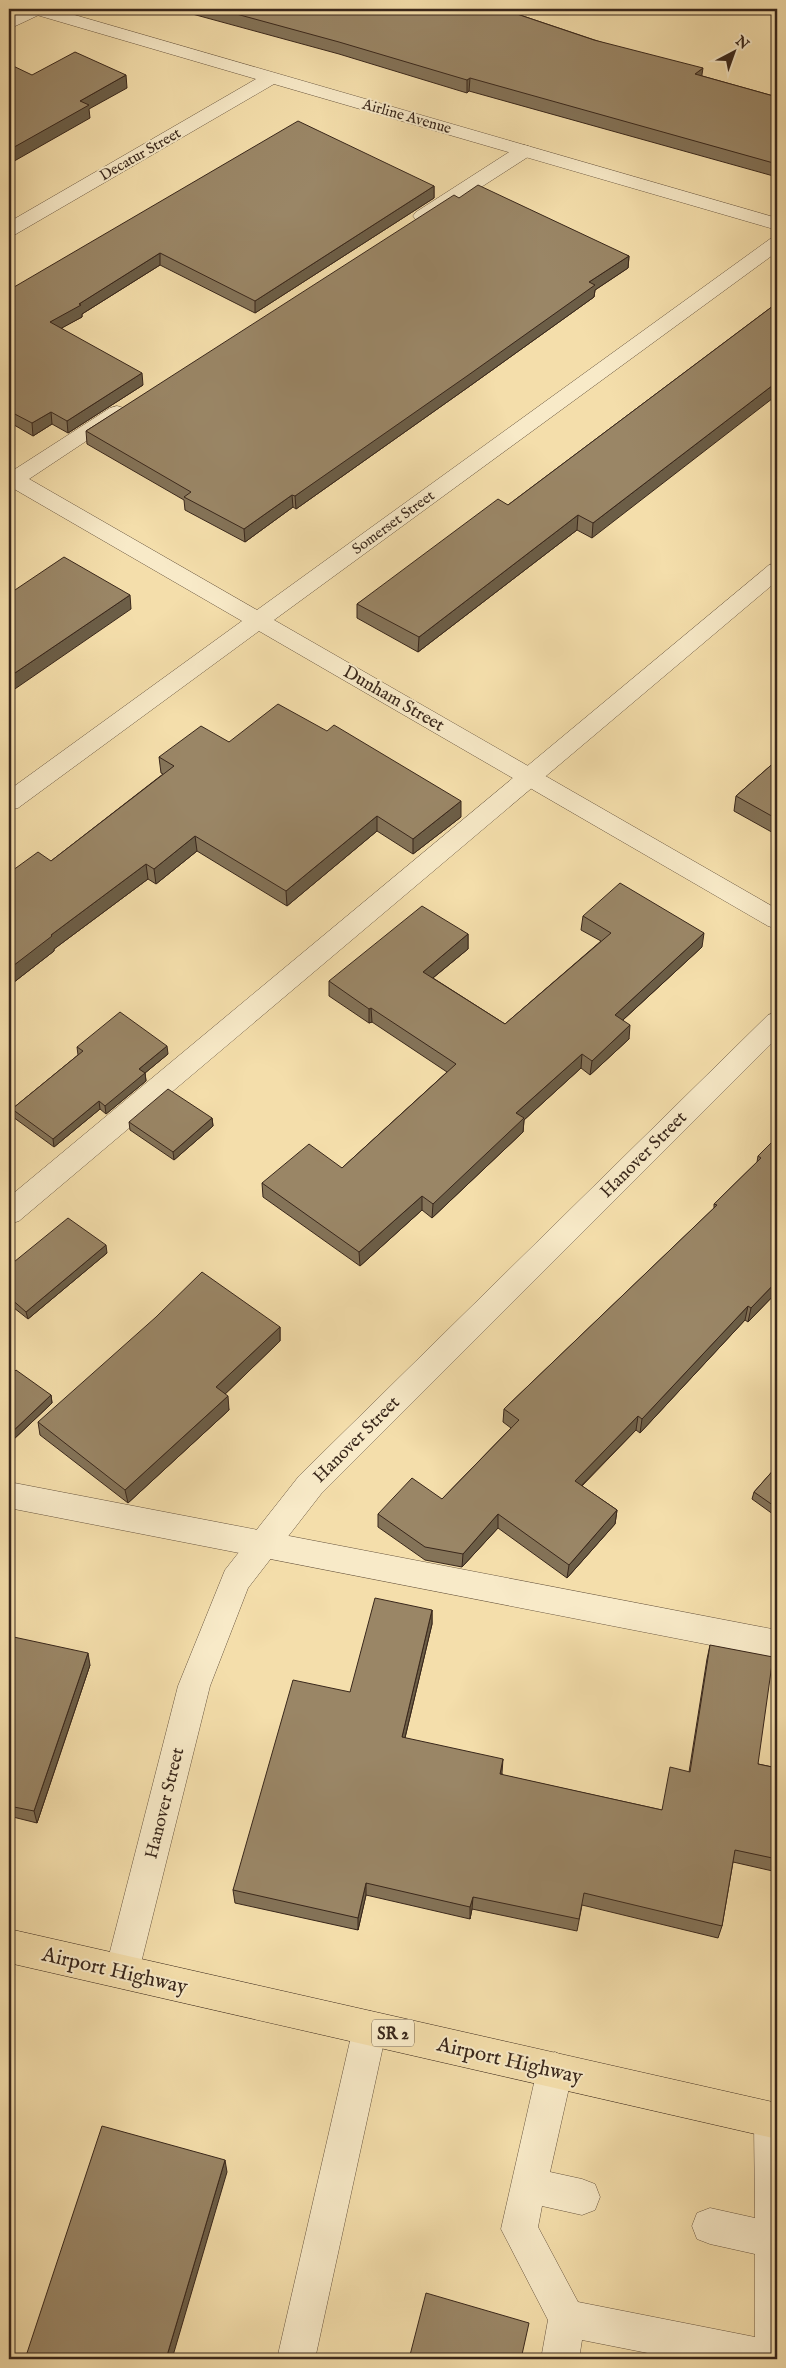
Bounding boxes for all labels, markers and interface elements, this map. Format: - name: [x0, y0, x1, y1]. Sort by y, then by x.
- north arrow: [708, 28, 758, 78]
- text: N: [731, 32, 752, 54]
- street label: Airline Avenue: [359, 94, 454, 138]
- street label: Decatur Street: [96, 123, 184, 185]
- street label: Somerset Street: [348, 486, 438, 559]
- street label: Dunham Street: [338, 661, 448, 738]
- street label: Hanover Street: [596, 1107, 692, 1203]
- street label: Hanover Street: [309, 1392, 405, 1488]
- street label: Hanover Street: [141, 1745, 190, 1861]
- street label: Airport Highway: [38, 1941, 191, 2001]
- road number: SR 2: [372, 2020, 414, 2046]
- street label: Airport Highway: [433, 2031, 586, 2091]

